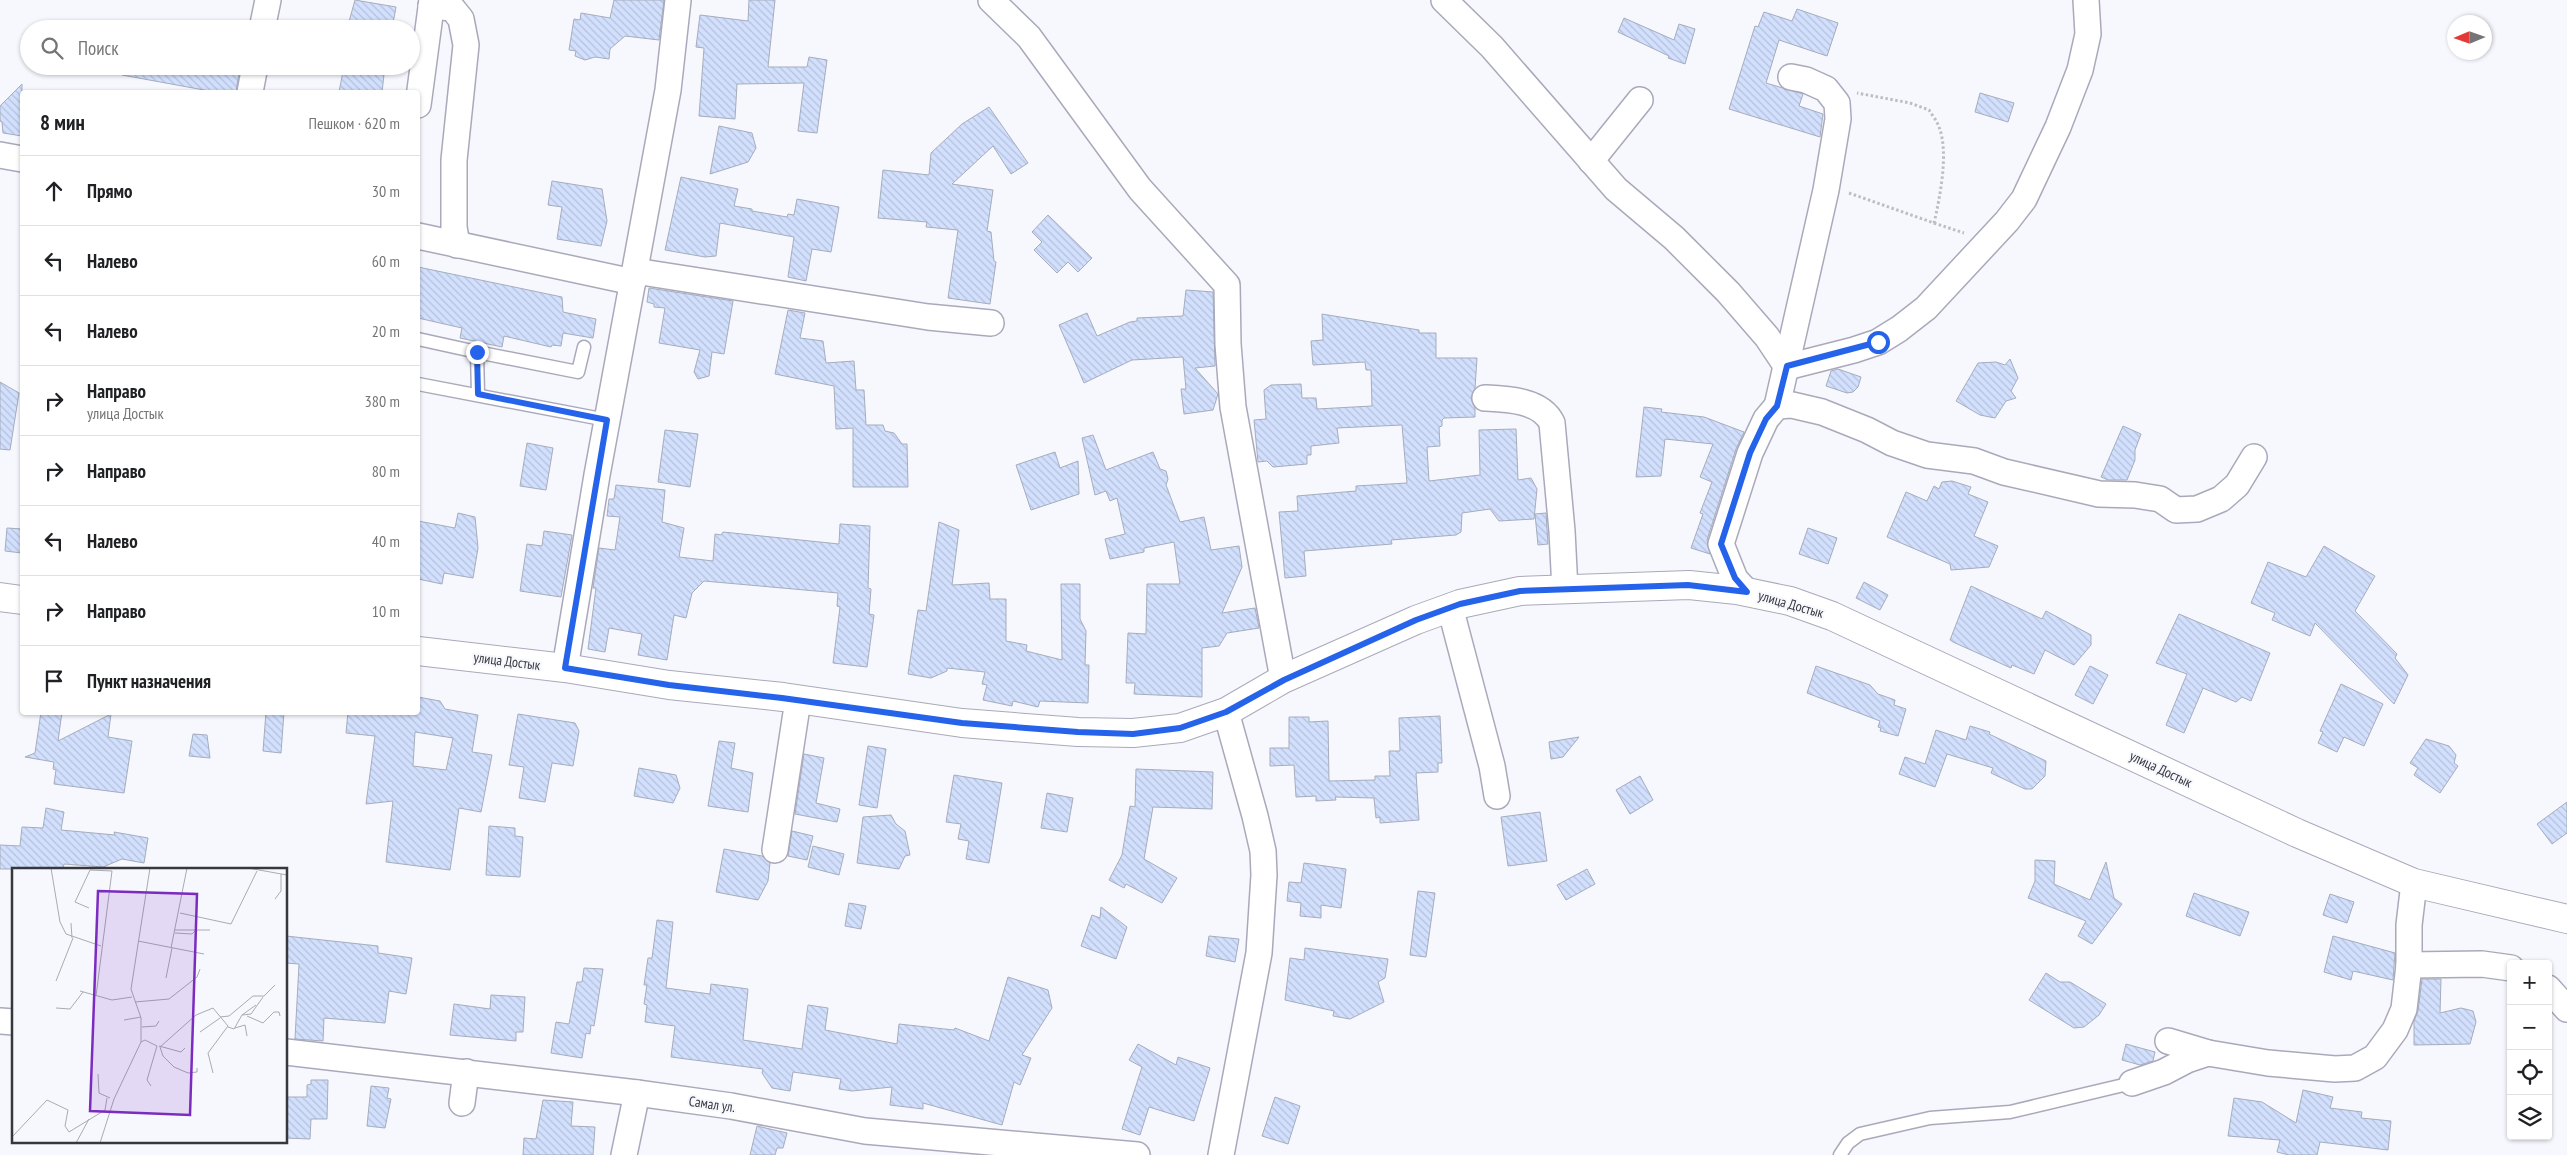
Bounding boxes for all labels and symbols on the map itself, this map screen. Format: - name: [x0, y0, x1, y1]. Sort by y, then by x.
- north arrow: [2447, 15, 2492, 60]
- route start: [1867, 331, 1890, 354]
- route end: [466, 341, 489, 364]
- street label: улица Достык: [1756, 586, 1826, 622]
- street label: улица Достык: [473, 648, 542, 674]
- street label: улица Достык: [2127, 747, 2196, 792]
- inset map: [12, 868, 288, 1142]
- street label: Самал ул.: [688, 1092, 736, 1116]

